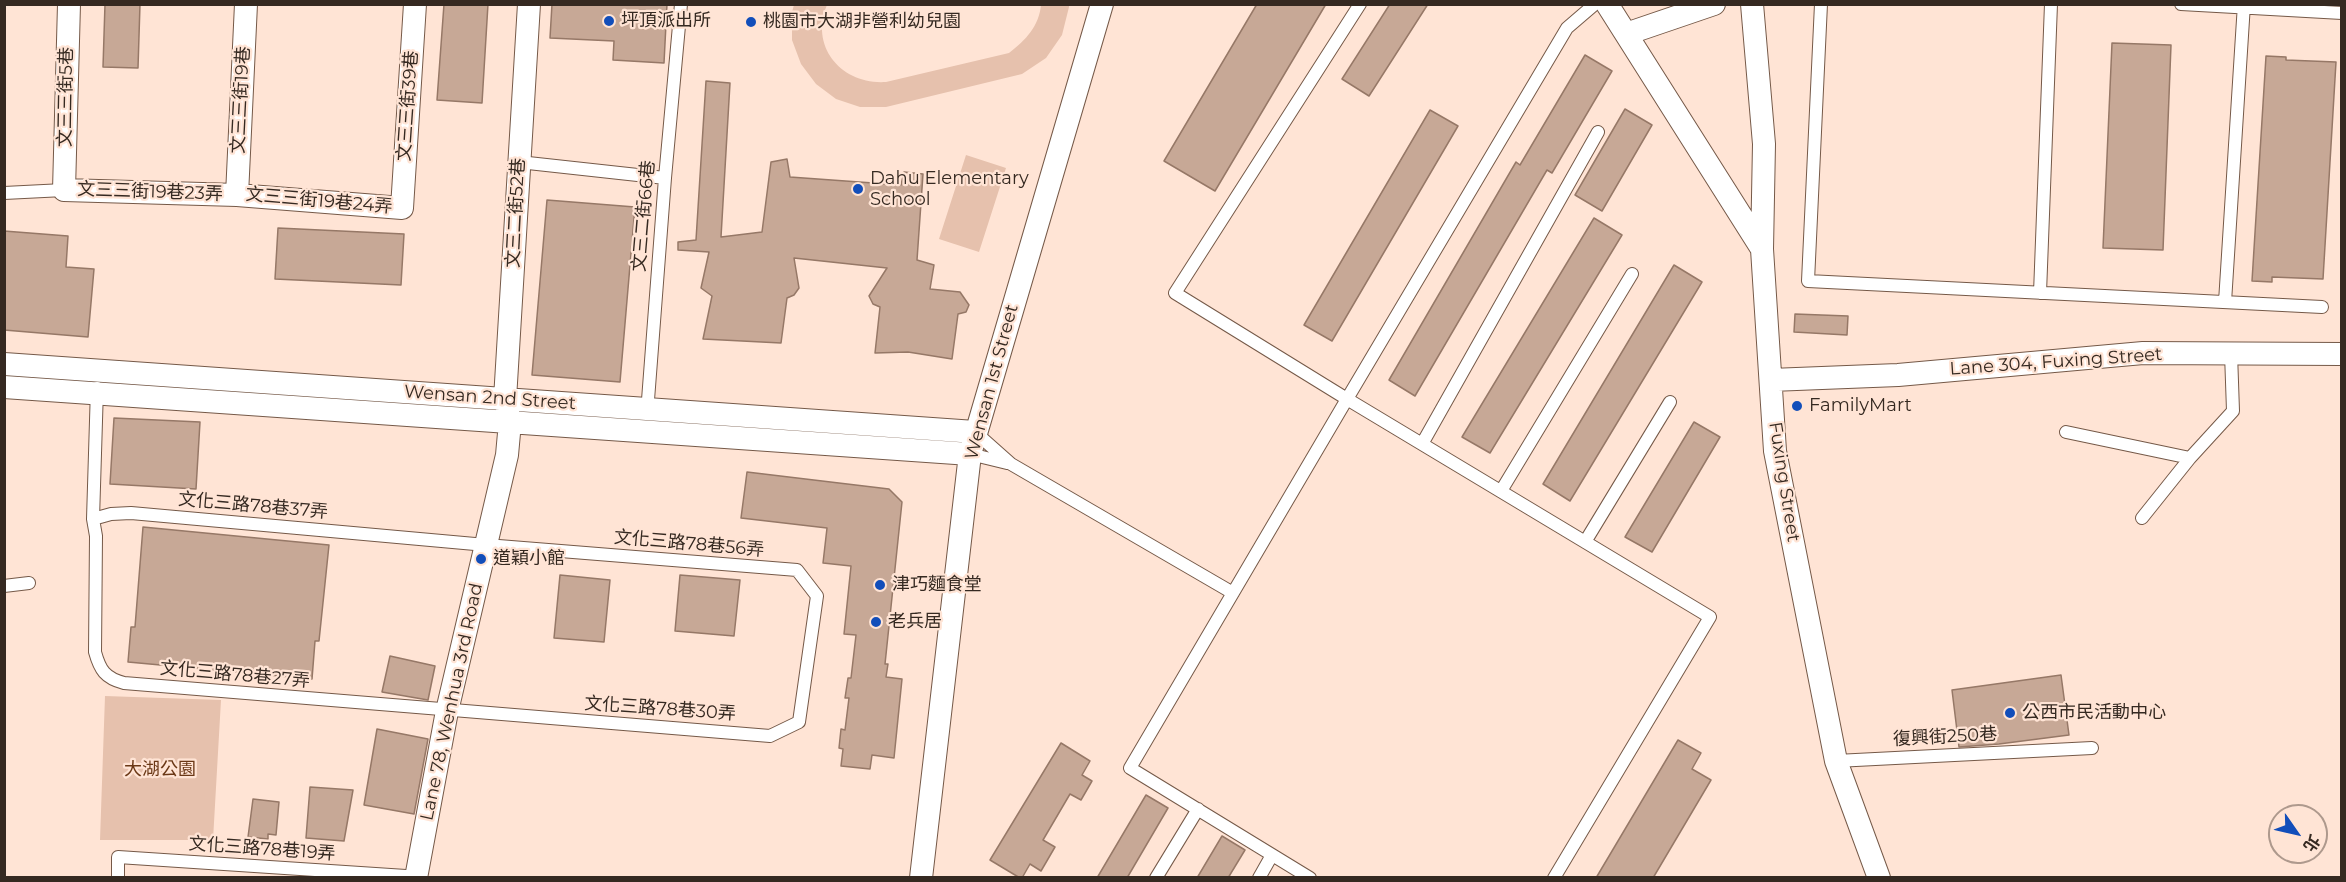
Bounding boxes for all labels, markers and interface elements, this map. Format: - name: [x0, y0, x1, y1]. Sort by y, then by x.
- place label: 坪頂派出所: [621, 10, 711, 32]
- place label: 桃園市大湖非營利幼兒園: [763, 11, 961, 33]
- marker: 坪頂派出所: [602, 14, 616, 28]
- marker: 桃園市大湖非營利幼兒園: [744, 15, 758, 29]
- street label: 文三三街19巷: [227, 46, 255, 154]
- street label: 文三三街5巷: [54, 47, 78, 147]
- street label: 文三三街39巷: [393, 50, 423, 162]
- street label: 文三二街52巷: [502, 157, 530, 269]
- street label: 文三二街66巷: [628, 159, 660, 273]
- place label: Dahu Elementary School: [870, 168, 1029, 210]
- street label: 文三三街19巷23弄: [77, 179, 223, 205]
- marker: Dahu Elementary School: [851, 182, 865, 196]
- street label: 文三三街19巷24弄: [245, 184, 393, 218]
- street label: Wensan 1st Street: [961, 302, 1023, 462]
- street label: Lane 304, Fuxing Street: [1949, 344, 2163, 380]
- street label: Wensan 2nd Street: [403, 381, 577, 415]
- place label: FamilyMart: [1809, 395, 1912, 417]
- marker: FamilyMart: [1790, 399, 1804, 413]
- street label: Fuxing Street: [1764, 420, 1804, 544]
- street label: 文化三路78巷37弄: [177, 489, 329, 523]
- street label: 文化三路78巷56弄: [613, 527, 765, 561]
- place label: 道穎小館: [493, 548, 565, 570]
- marker: 道穎小館: [474, 552, 488, 566]
- place label: 津巧麵食堂: [892, 574, 982, 596]
- marker: 津巧麵食堂: [873, 578, 887, 592]
- street label: Lane 78, Wenhua 3rd Road: [416, 581, 488, 823]
- place label: 老兵居: [888, 611, 942, 633]
- marker: 老兵居: [869, 615, 883, 629]
- street label: 文化三路78巷27弄: [159, 658, 311, 692]
- street label: 文化三路78巷30弄: [584, 693, 736, 725]
- place label: 公西市民活動中心: [2022, 702, 2166, 724]
- marker: 公西市民活動中心: [2003, 706, 2017, 720]
- street label: 復興街250巷: [1892, 723, 1998, 751]
- park label: 大湖公園: [124, 759, 196, 781]
- north arrow: [2268, 804, 2328, 864]
- text: 北: [2299, 831, 2324, 855]
- street label: 文化三路78巷19弄: [188, 833, 336, 865]

